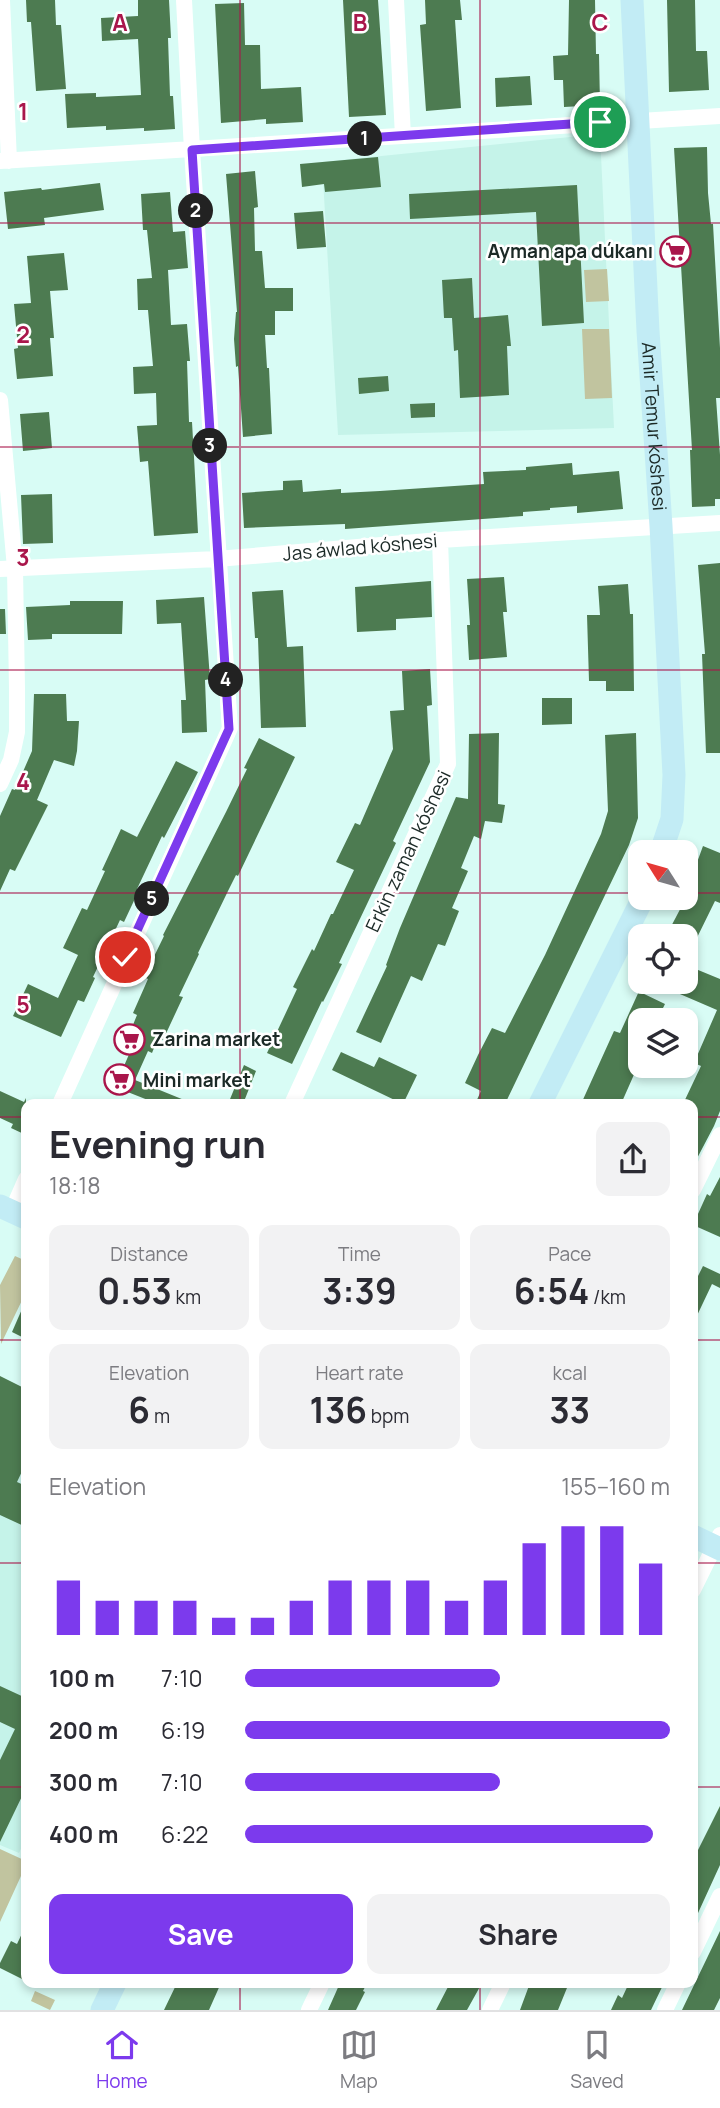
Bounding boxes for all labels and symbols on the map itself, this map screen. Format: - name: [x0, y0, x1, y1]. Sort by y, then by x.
- text: A: [112, 6, 128, 38]
- text: B: [353, 6, 367, 38]
- text: C: [592, 6, 609, 38]
- pin: [570, 92, 630, 152]
- text: 1: [18, 95, 28, 127]
- pin: 1: [348, 122, 382, 156]
- pin: 2: [178, 194, 214, 228]
- supermarket icon: Ayman apa dúkanı: [659, 234, 693, 268]
- place label: Ayman apa dúkanı: [487, 238, 653, 264]
- text: 2: [16, 318, 30, 350]
- street label: Amir Temur kóshesi: [636, 341, 673, 512]
- pin: 3: [192, 428, 228, 464]
- street label: Jas áwlad kóshesi: [282, 527, 438, 567]
- text: 3: [16, 541, 30, 573]
- pin: 4: [208, 662, 244, 698]
- text: 4: [16, 765, 30, 797]
- street label: Erkin zaman kóshesi: [359, 766, 457, 936]
- north arrow: [628, 840, 698, 910]
- pin: 5: [134, 881, 170, 916]
- pin: [95, 927, 155, 987]
- text: 5: [16, 988, 30, 1020]
- supermarket icon: Zarina market: [112, 1022, 146, 1056]
- place label: Zarina market: [152, 1026, 280, 1052]
- supermarket icon: Mini market: [103, 1063, 137, 1097]
- place label: Mini market: [143, 1067, 251, 1093]

